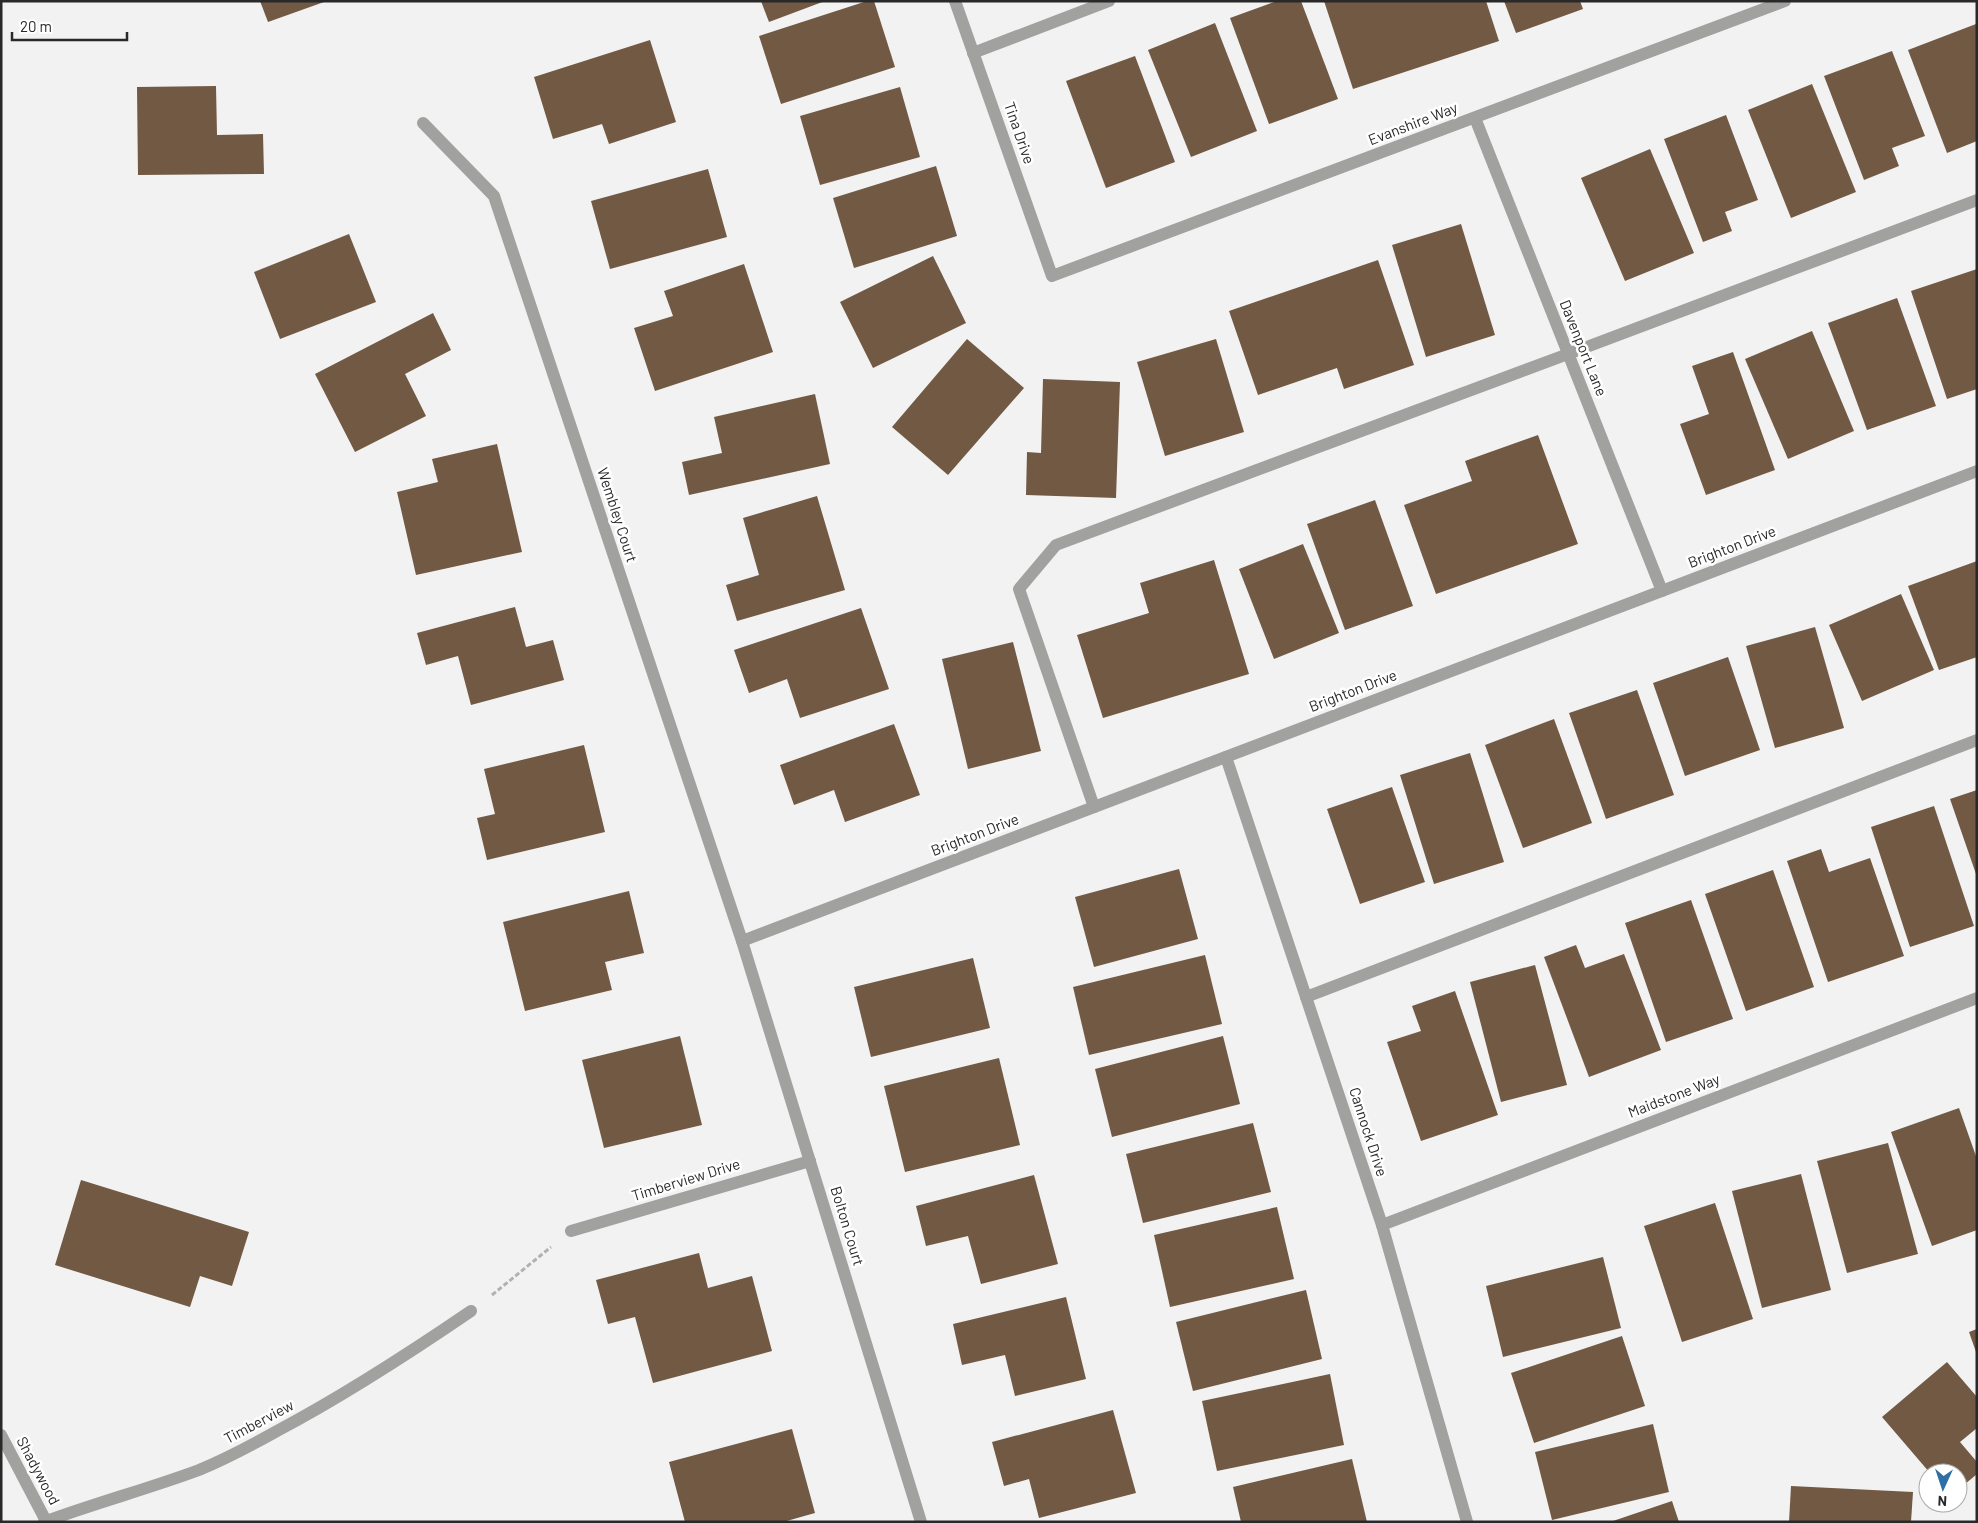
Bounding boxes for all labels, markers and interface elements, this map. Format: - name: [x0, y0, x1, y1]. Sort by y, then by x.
- scale bar: [12, 10, 128, 42]
- text: 20 m: [20, 17, 52, 35]
- street label: Evanshire Way: [1365, 98, 1460, 148]
- street label: Tina Drive: [1001, 99, 1039, 166]
- street label: Davenport Lane: [1556, 297, 1611, 398]
- street label: Wembley Court: [594, 465, 642, 564]
- street label: Brighton Drive: [1685, 521, 1778, 571]
- street label: Brighton Drive: [1306, 665, 1399, 715]
- street label: Brighton Drive: [928, 809, 1021, 859]
- street label: Maidstone Way: [1625, 1069, 1722, 1121]
- street label: Cannock Drive: [1346, 1085, 1392, 1179]
- street label: Timberview Drive: [629, 1154, 742, 1204]
- street label: Bolton Court: [827, 1184, 869, 1268]
- street label: Timberview: [221, 1395, 296, 1447]
- street label: Shadywood: [13, 1433, 64, 1508]
- north arrow: [1918, 1463, 1968, 1513]
- text: N: [1937, 1493, 1947, 1510]

